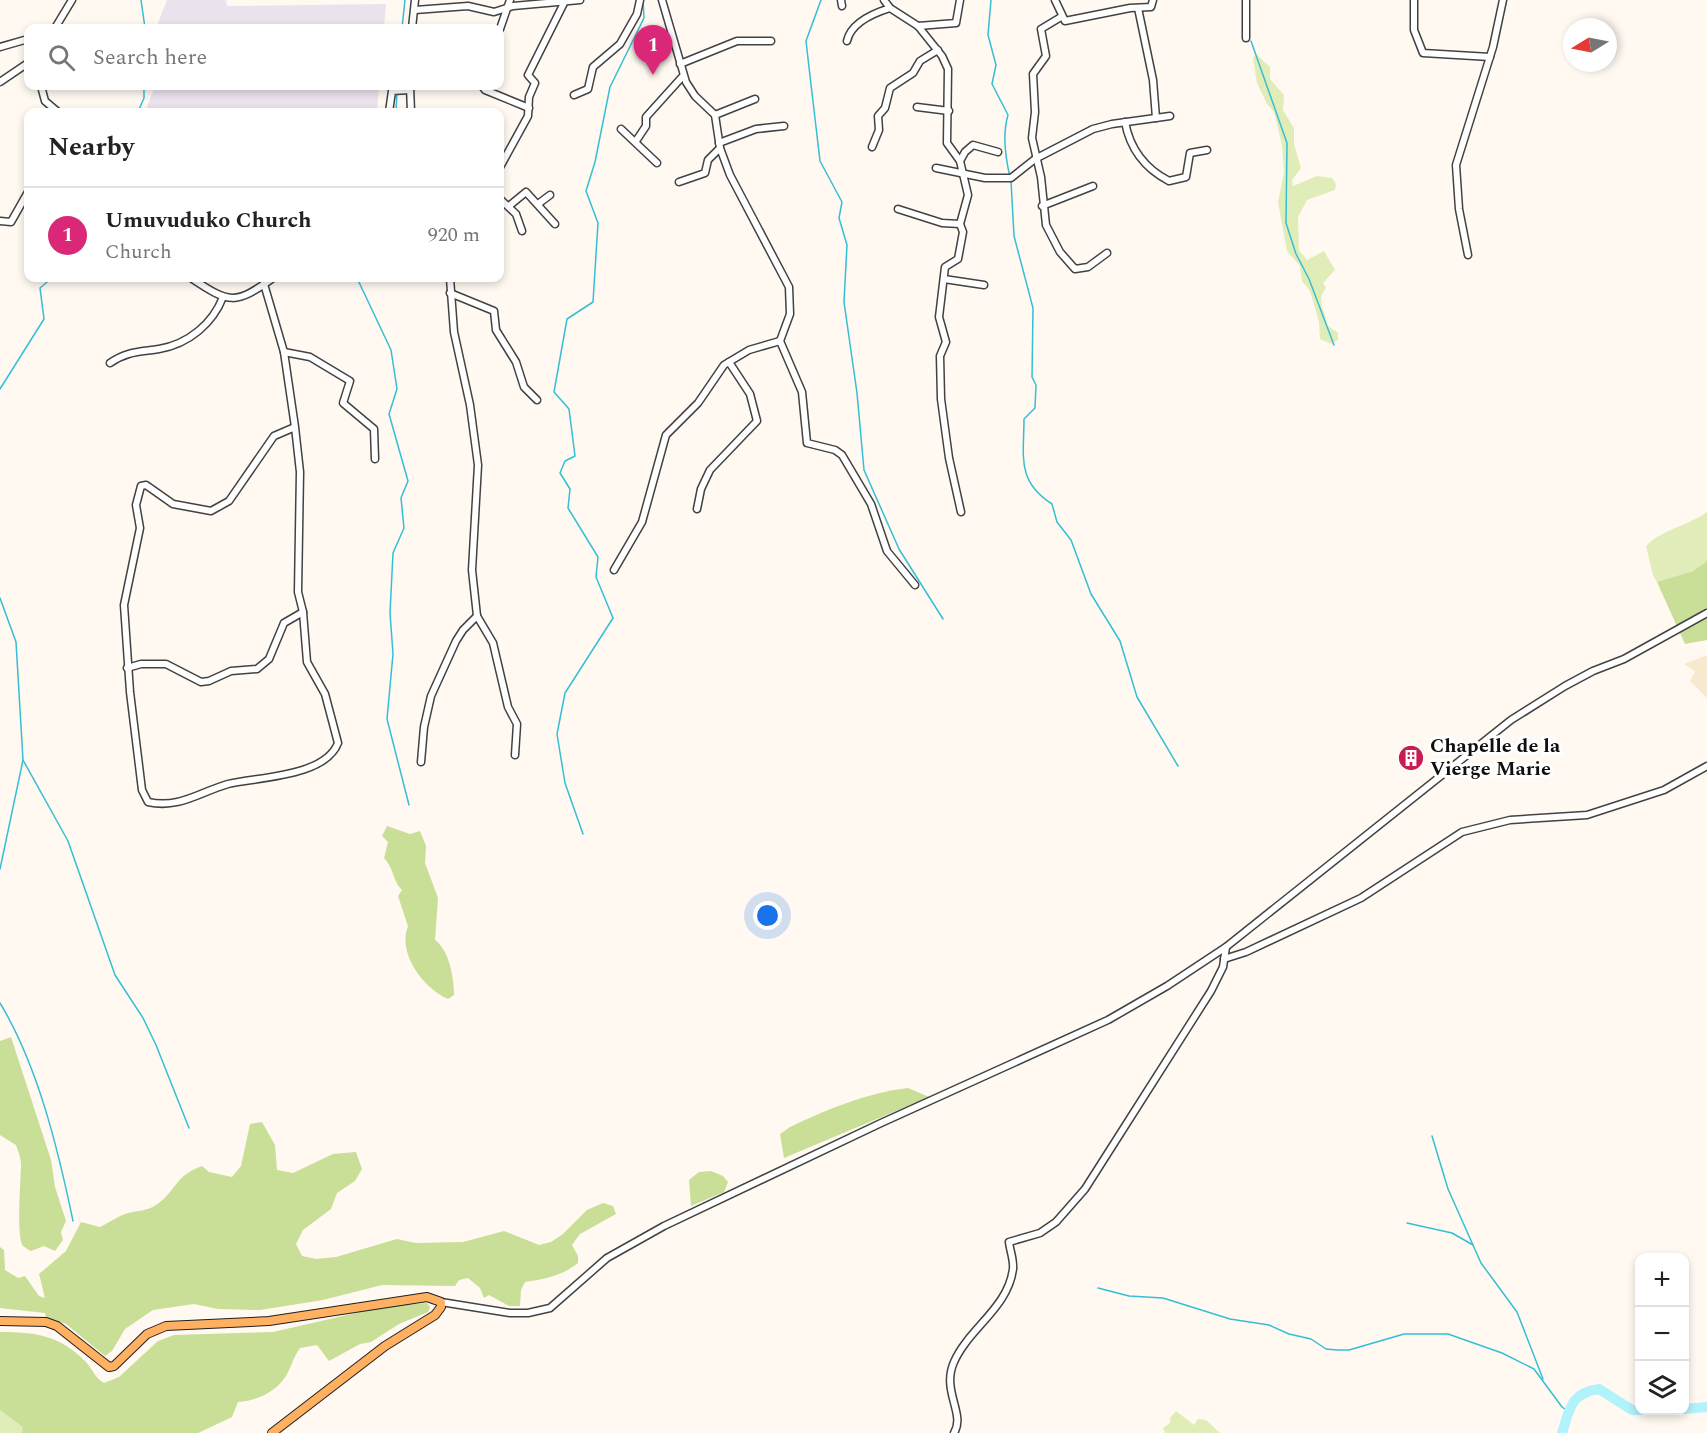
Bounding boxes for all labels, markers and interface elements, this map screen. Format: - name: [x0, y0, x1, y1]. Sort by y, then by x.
- north arrow: [1563, 18, 1617, 72]
- search box: [24, 24, 504, 90]
- pin: 1: [634, 26, 672, 75]
- icon: search: [45, 41, 78, 74]
- text: Search here: [93, 41, 207, 74]
- text: Nearby: [48, 127, 134, 167]
- text: Umuvuduko Church: [105, 204, 312, 237]
- text: 1: [62, 220, 73, 250]
- text: 920 m: [428, 220, 480, 250]
- text: Church: [105, 237, 172, 267]
- place label: Chapelle de la Vierge Marie: [1430, 731, 1561, 784]
- building icon: Chapelle de la Vierge Marie: [1396, 743, 1426, 773]
- your location: [753, 901, 782, 930]
- map controls: [1635, 1253, 1689, 1415]
- button: +: [1635, 1253, 1689, 1307]
- button: −: [1635, 1307, 1689, 1361]
- button: layers: [1635, 1361, 1689, 1415]

